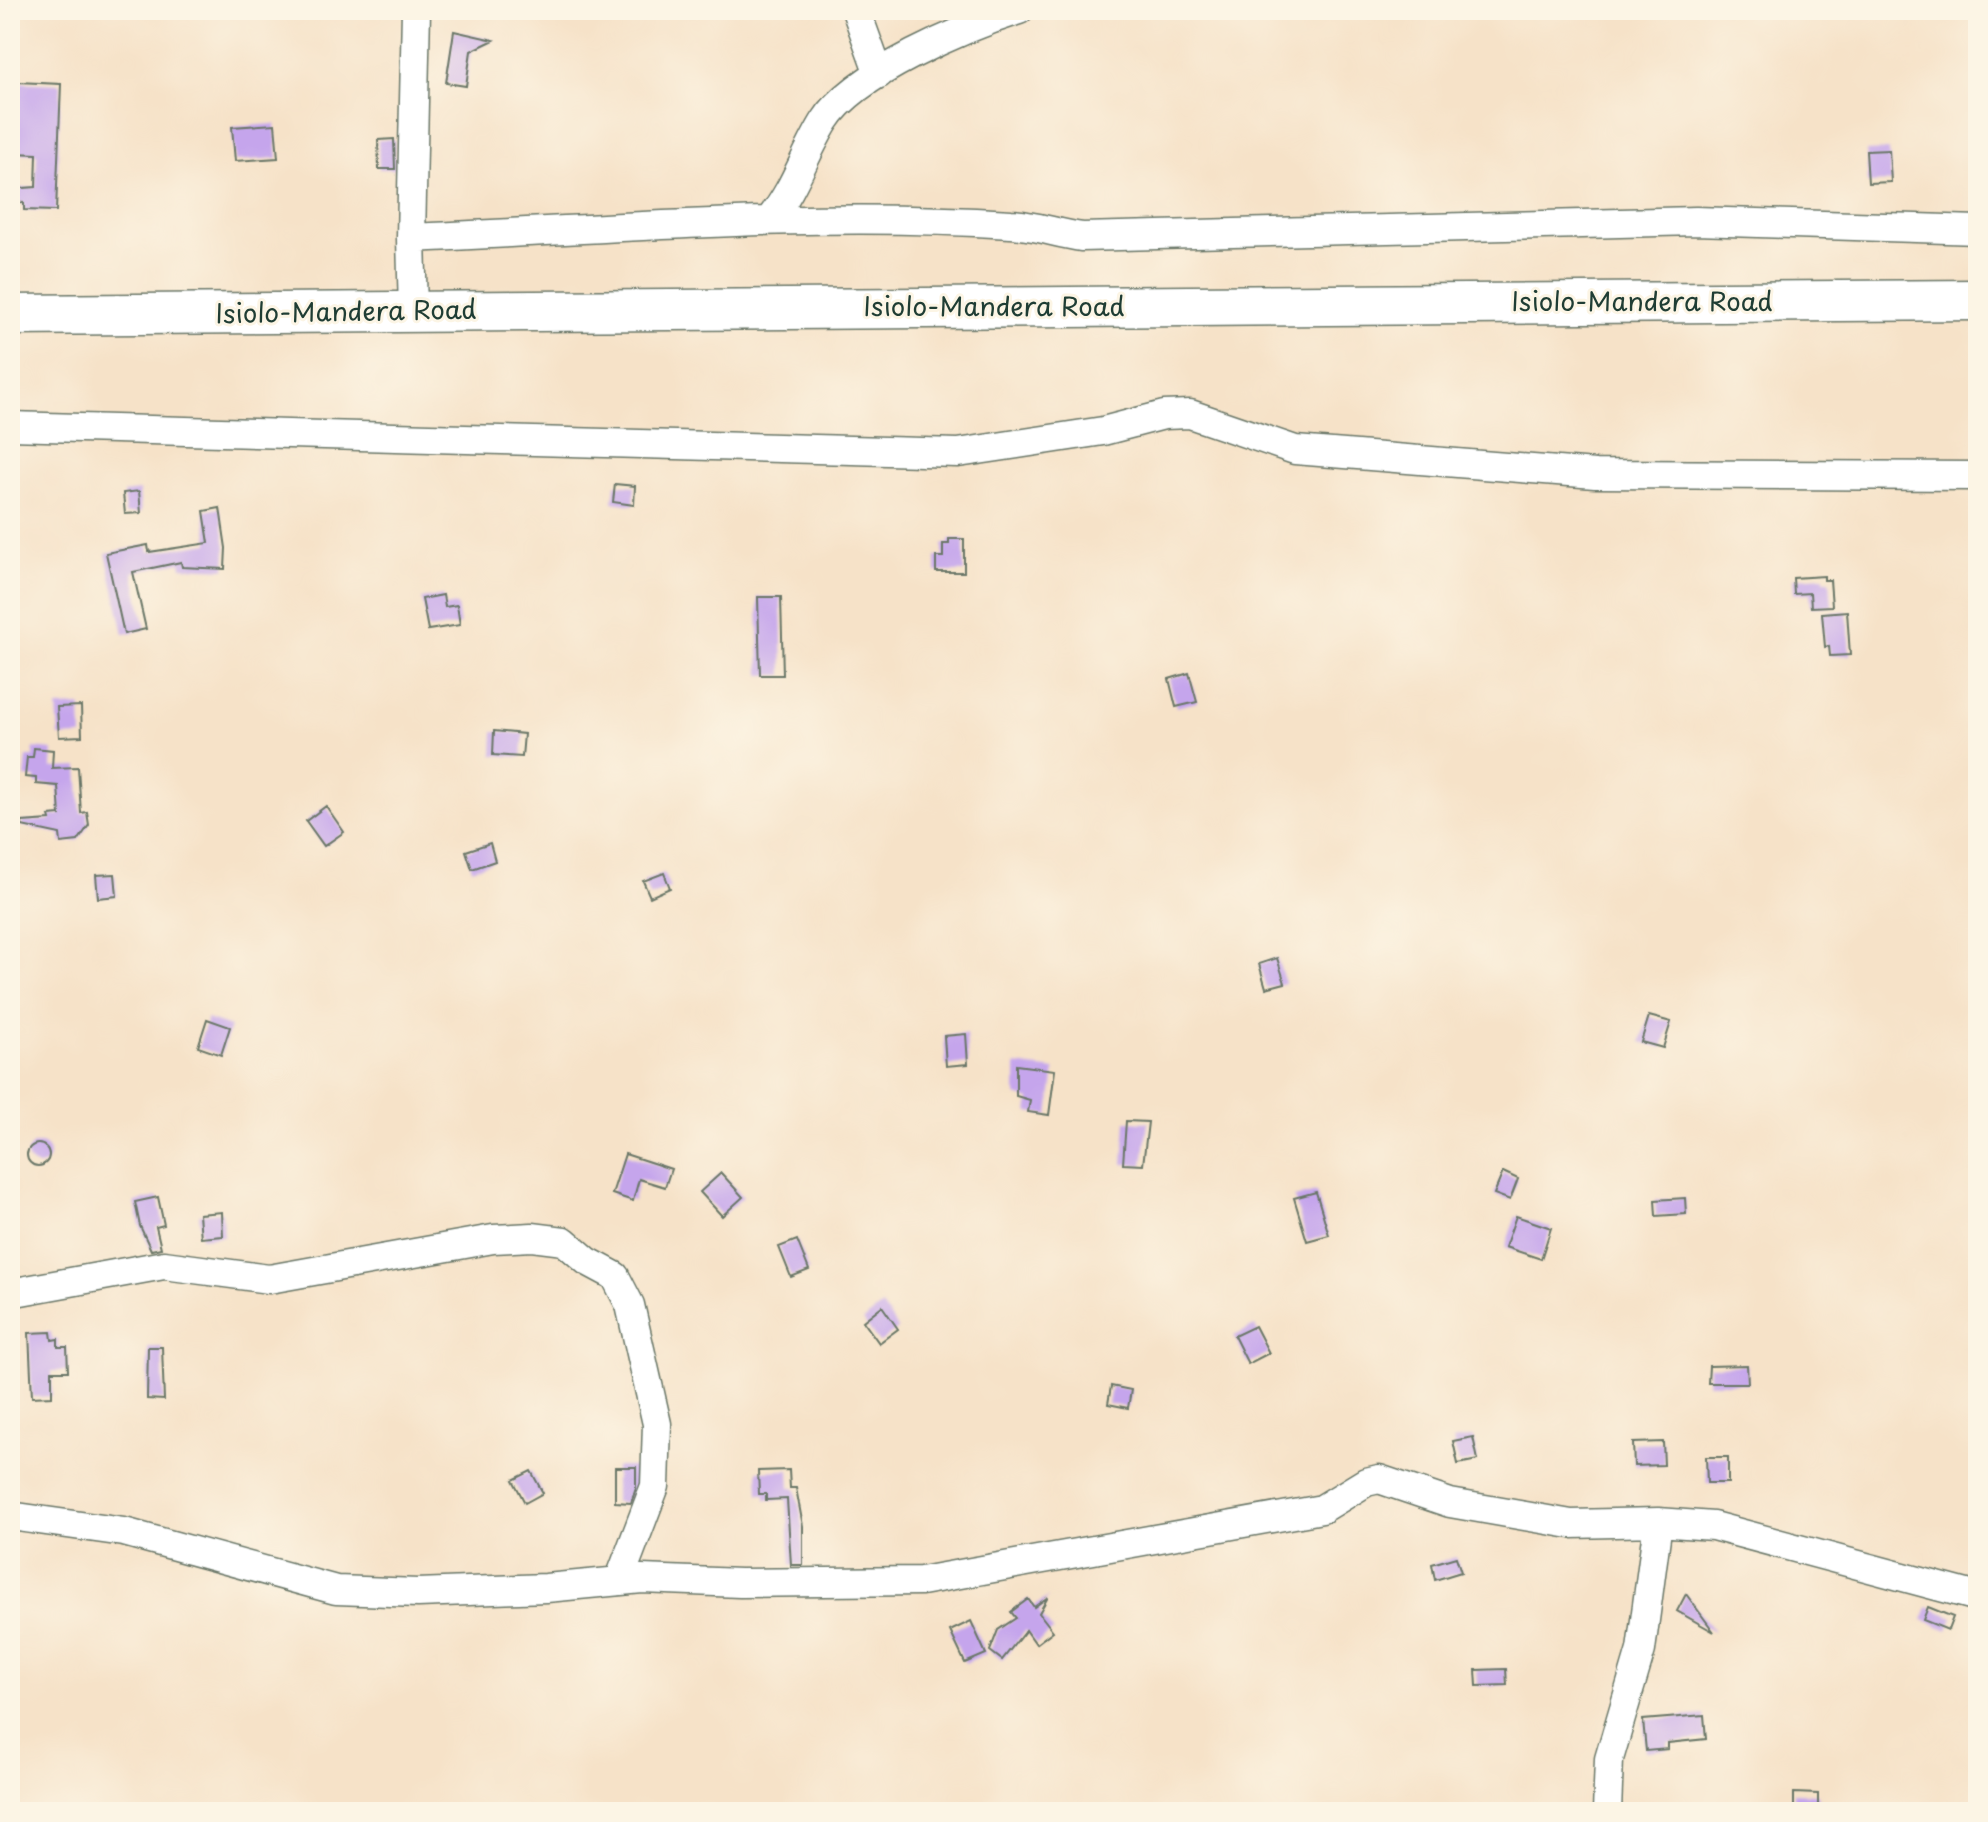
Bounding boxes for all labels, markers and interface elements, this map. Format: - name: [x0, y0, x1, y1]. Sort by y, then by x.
- street label: Isiolo-Mandera Road: [1511, 281, 1773, 320]
- street label: Isiolo-Mandera Road: [863, 286, 1125, 325]
- street label: Isiolo-Mandera Road: [215, 289, 477, 332]

